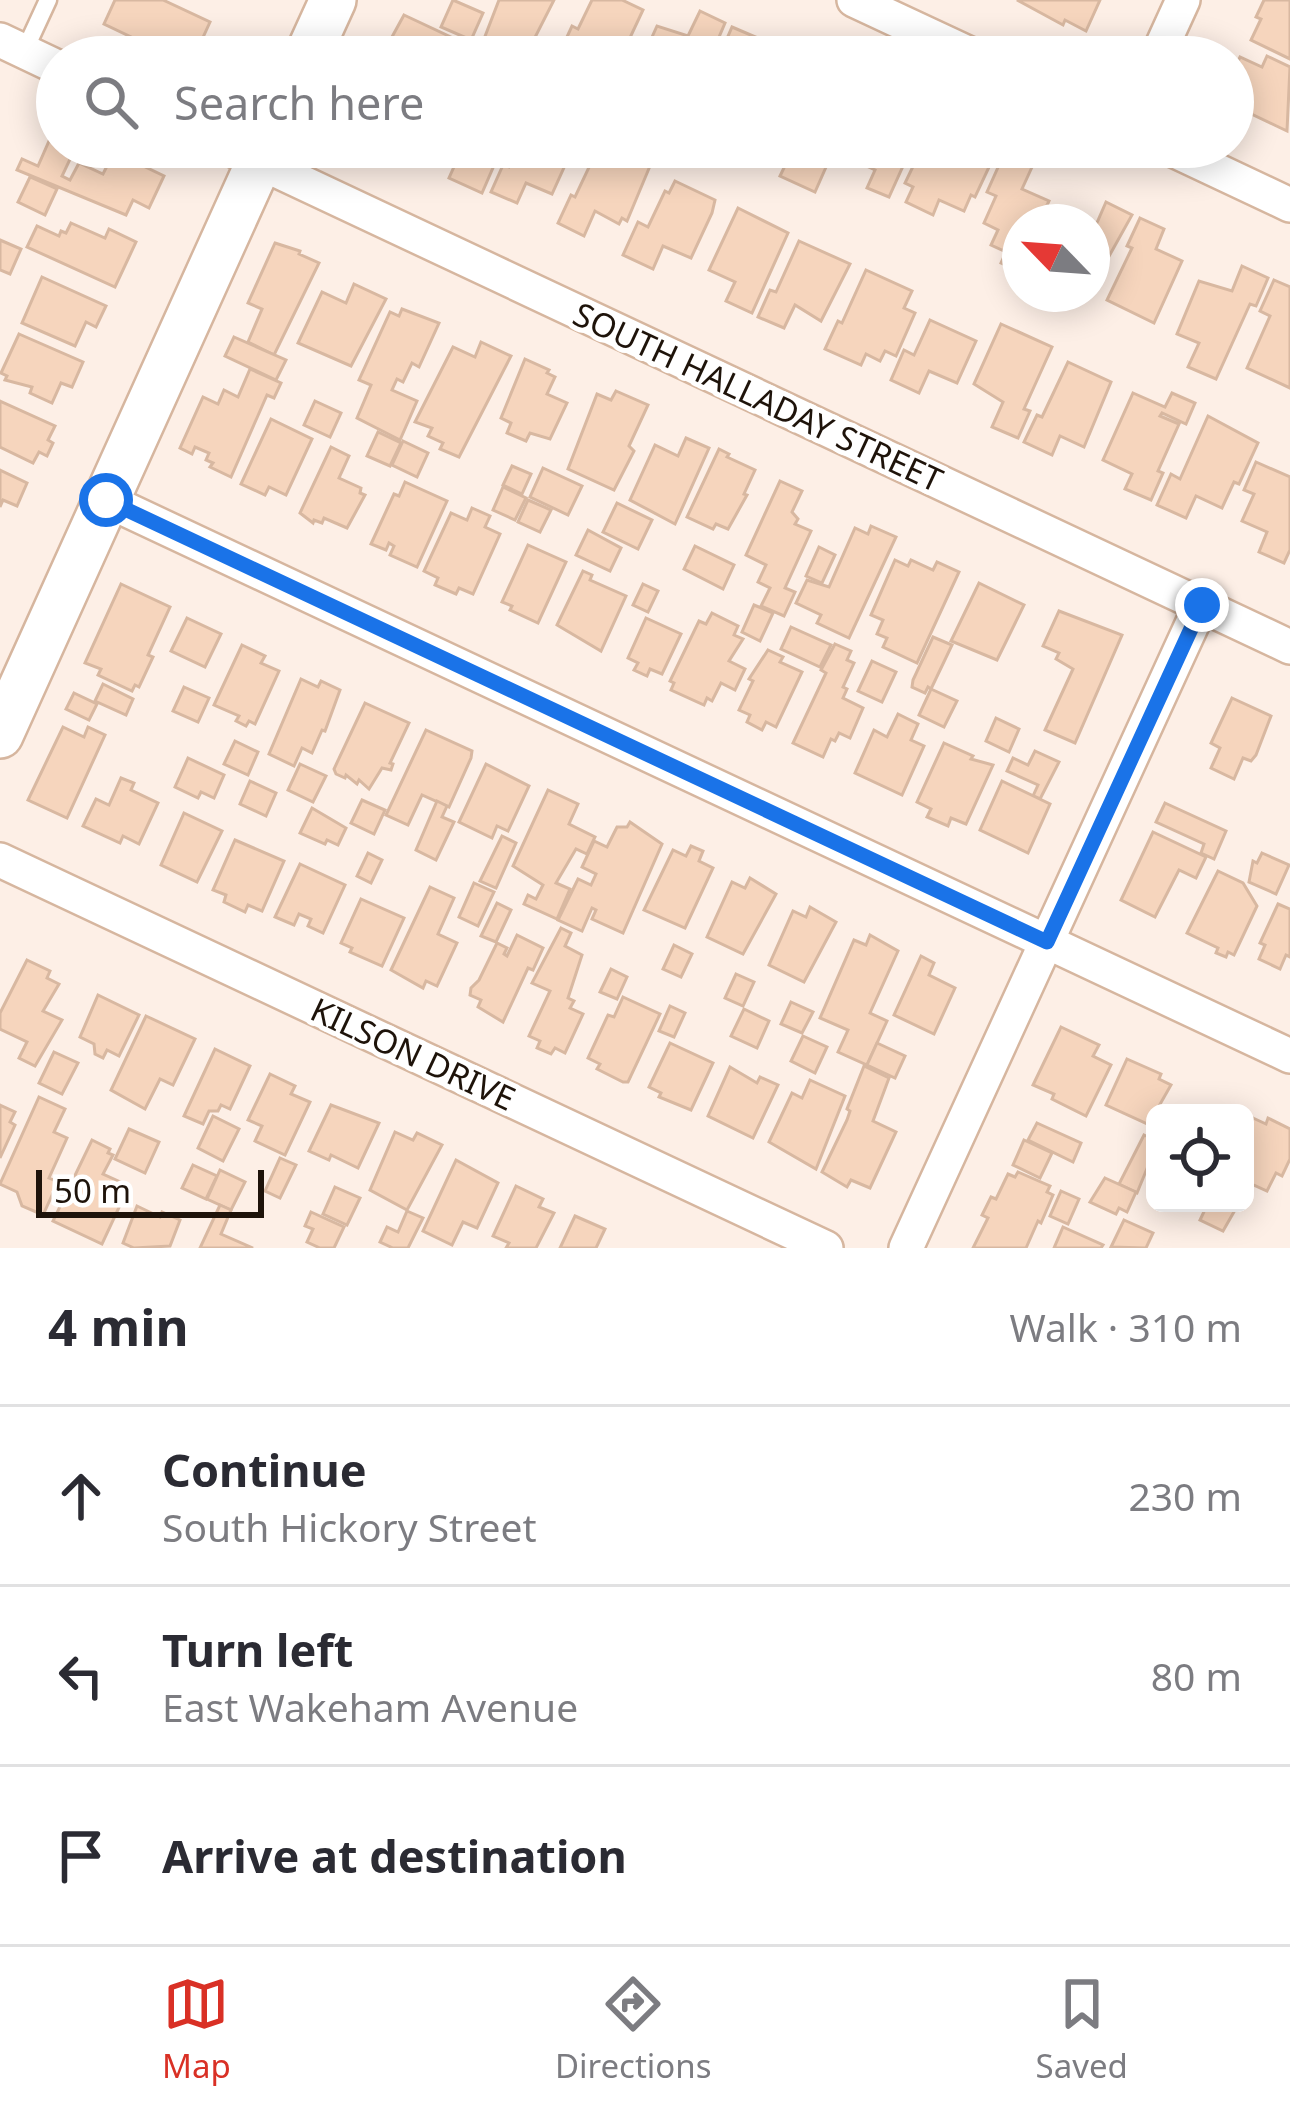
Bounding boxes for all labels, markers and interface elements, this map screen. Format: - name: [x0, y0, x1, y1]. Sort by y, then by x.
- search box: [36, 36, 1254, 168]
- icon: search: [78, 69, 144, 135]
- text: Search here: [174, 72, 424, 133]
- north arrow: [1002, 204, 1110, 312]
- street label: SOUTH HALLADAY STREET: [566, 291, 950, 502]
- route start: [79, 473, 133, 527]
- route end: [1175, 578, 1229, 632]
- street label: KILSON DRIVE: [304, 987, 523, 1121]
- map controls: [1146, 1104, 1254, 1212]
- button: locate: [1146, 1104, 1254, 1212]
- scale bar: [36, 1164, 264, 1217]
- text: 50 m: [54, 1168, 131, 1213]
- text: 4 min: [48, 1291, 189, 1361]
- text: Walk · 310 m: [1009, 1300, 1242, 1353]
- text: Continue: [162, 1439, 367, 1500]
- icon: ahead: [48, 1463, 114, 1529]
- text: 230 m: [1128, 1469, 1242, 1522]
- text: South Hickory Street: [162, 1500, 537, 1553]
- text: Turn left: [162, 1619, 353, 1680]
- icon: left: [48, 1643, 114, 1709]
- text: 80 m: [1151, 1649, 1242, 1702]
- text: East Wakeham Avenue: [162, 1680, 578, 1733]
- icon: arrive: [48, 1823, 114, 1889]
- text: Arrive at destination: [162, 1825, 627, 1886]
- tab: Map: [162, 1971, 231, 2088]
- tab: Directions: [555, 1971, 712, 2088]
- tab: Saved: [1036, 1971, 1128, 2088]

